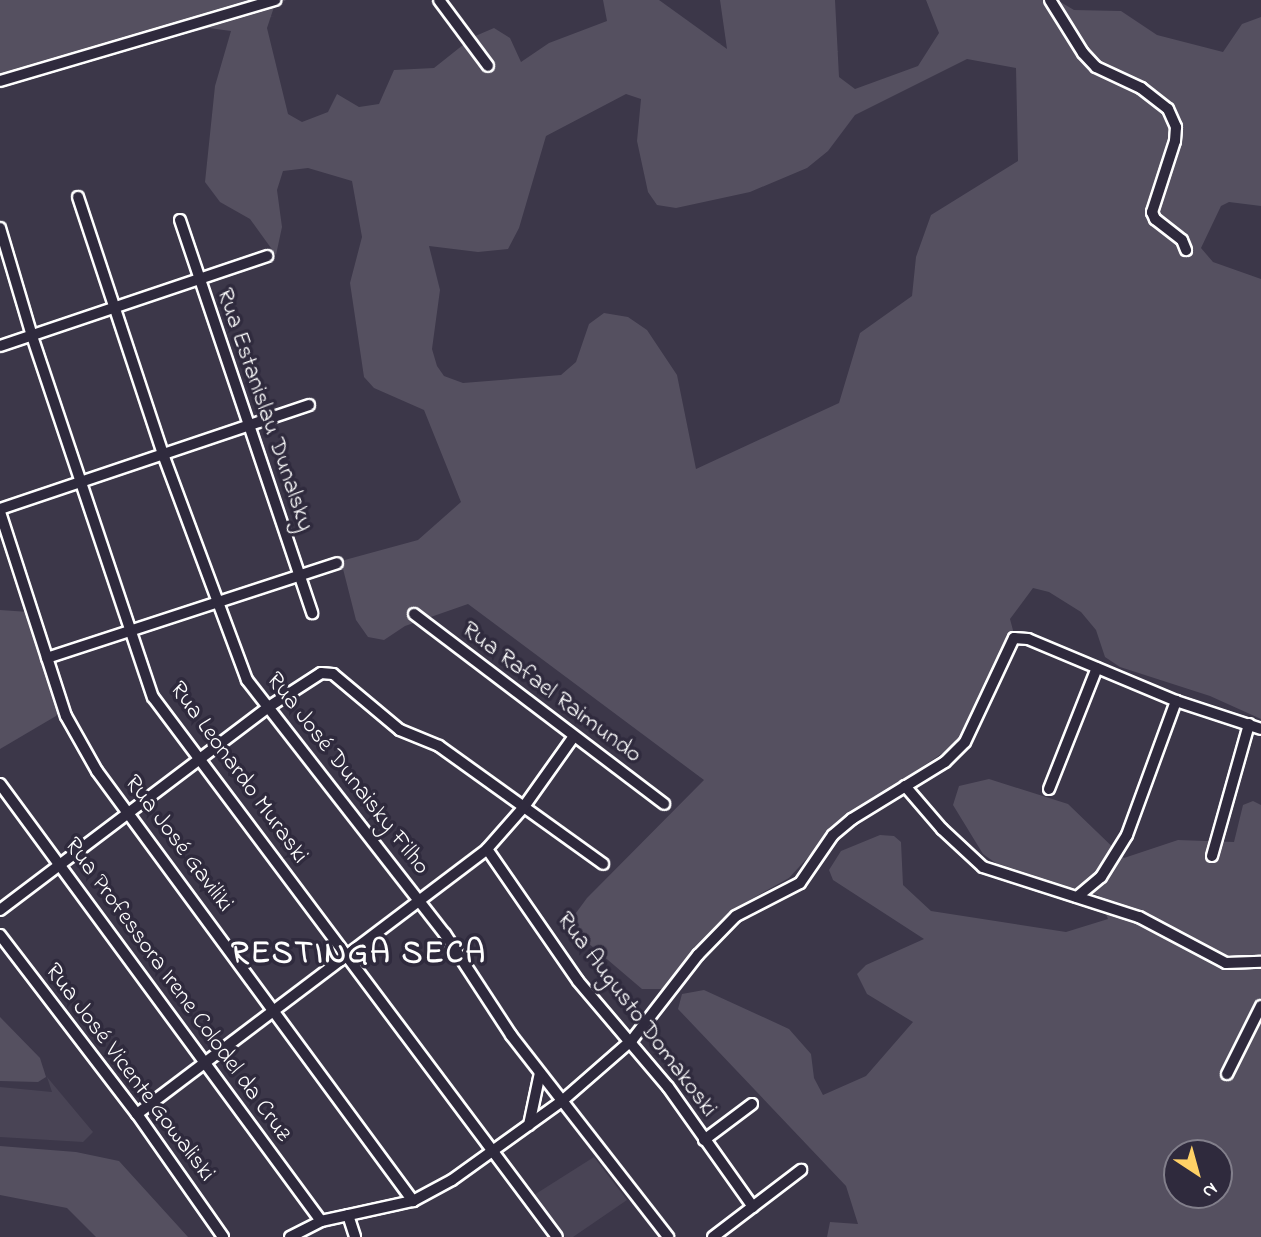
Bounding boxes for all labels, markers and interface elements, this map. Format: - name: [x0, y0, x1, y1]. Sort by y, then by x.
- street label: Rua Estanislau Dunalsky: [209, 285, 319, 535]
- street label: Rua Rafael Raimundo: [455, 616, 647, 770]
- street label: Rua José Dunaisky Filho: [259, 667, 435, 881]
- street label: Rua Leonardo Muraski: [162, 676, 314, 870]
- street label: Rua José Gaviliki: [117, 770, 239, 918]
- street label: Rua Professora Irene Colodel da Cruz: [57, 833, 297, 1147]
- street label: Rua Augusto Domakoski: [549, 907, 723, 1123]
- district label: RESTINGA SECA: [233, 936, 485, 974]
- street label: Rua José Vicente Gowaliski: [38, 958, 220, 1188]
- north arrow: [1163, 1139, 1233, 1209]
- text: N: [1196, 1175, 1223, 1204]

